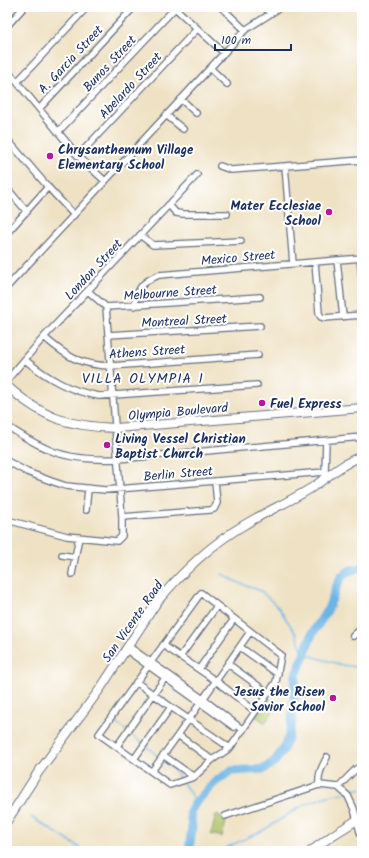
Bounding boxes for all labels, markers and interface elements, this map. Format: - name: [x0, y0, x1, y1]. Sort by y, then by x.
- street label: A. Garcia Street: [34, 20, 109, 99]
- scale bar: [215, 26, 291, 52]
- street label: Bunos Street: [78, 30, 143, 97]
- text: 100 m: [221, 31, 252, 50]
- street label: Abelardo Street: [95, 47, 168, 124]
- place label: Chrysanthemum Village Elementary School: [58, 140, 194, 176]
- marker: Chrysanthemum Village Elementary School: [45, 151, 55, 161]
- place label: Mater Ecclesiae School: [231, 196, 322, 232]
- marker: Mater Ecclesiae School: [324, 207, 334, 217]
- street label: London Street: [60, 234, 129, 305]
- street label: Mexico Street: [200, 245, 277, 272]
- street label: Melbourne Street: [123, 280, 218, 307]
- street label: Montreal Street: [141, 309, 228, 334]
- street label: Athens Street: [108, 339, 187, 366]
- district label: VILLA OLYMPIA 1: [82, 368, 204, 390]
- place label: Fuel Express: [270, 394, 342, 415]
- street label: Olympia Boulevard: [127, 398, 229, 427]
- marker: Fuel Express: [257, 398, 267, 408]
- place label: Living Vessel Christian Baptist Church: [115, 429, 246, 465]
- marker: Living Vessel Christian Baptist Church: [102, 440, 112, 450]
- street label: Berlin Street: [142, 461, 215, 488]
- street label: San Vicente Road: [97, 576, 170, 667]
- place label: Jesus the Risen Savior School: [234, 682, 326, 718]
- marker: Jesus the Risen Savior School: [328, 693, 338, 703]

